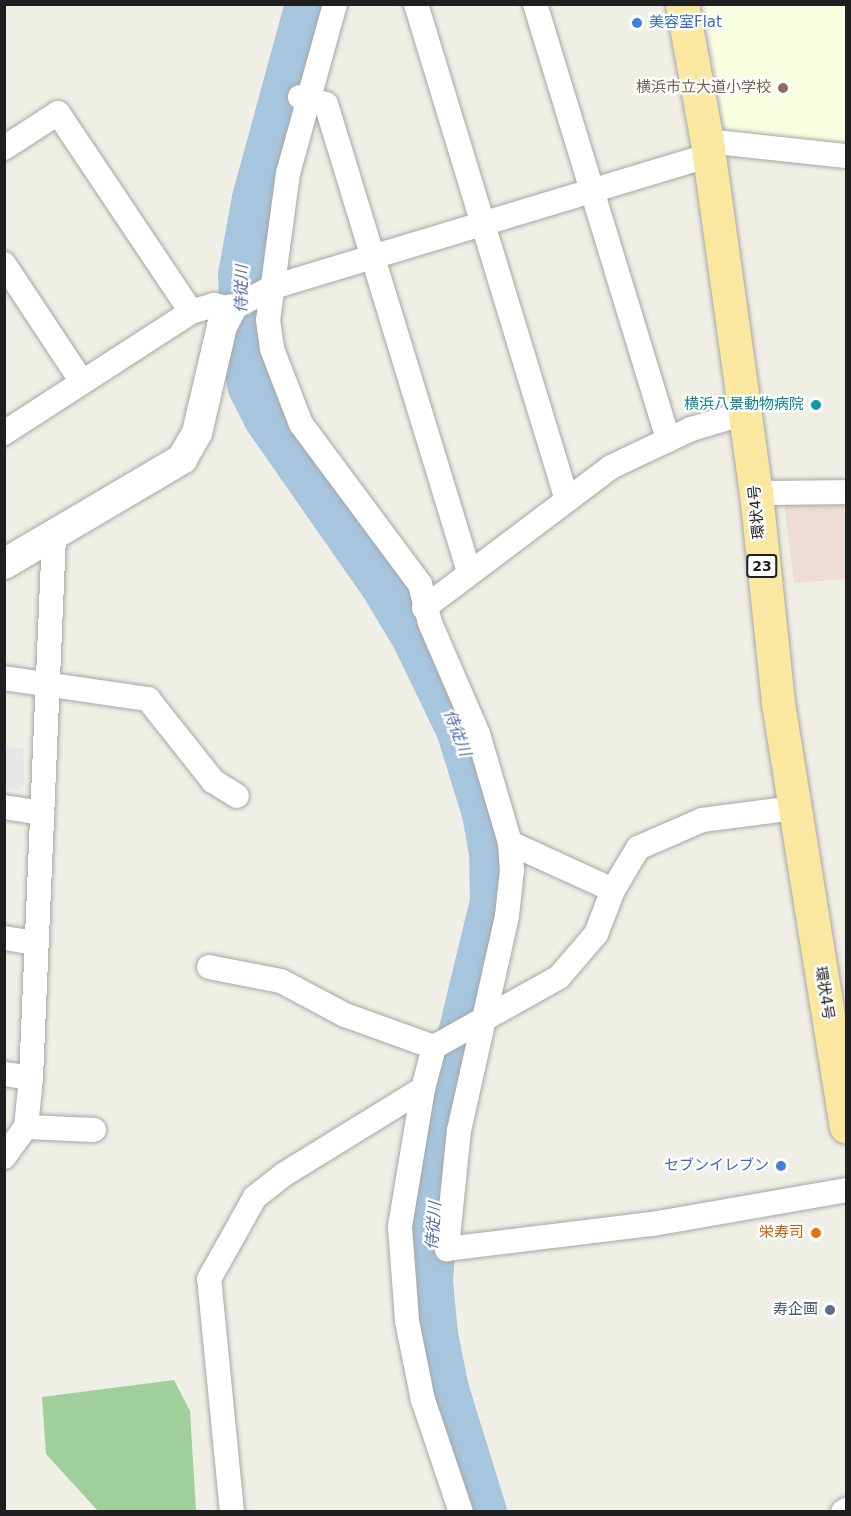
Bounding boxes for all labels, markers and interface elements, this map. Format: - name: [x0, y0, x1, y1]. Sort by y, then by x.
- place label: 美容室Flat: [649, 14, 722, 32]
- marker: 美容室Flat: [630, 16, 644, 30]
- place label: 横浜市立大道小学校: [636, 79, 771, 97]
- marker: 横浜市立大道小学校: [776, 81, 790, 95]
- water label: 侍従川: [232, 265, 252, 313]
- place label: 横浜八景動物病院: [684, 396, 804, 414]
- marker: 横浜八景動物病院: [809, 398, 823, 412]
- street label: 環状4号: [746, 484, 768, 540]
- road number: 23: [746, 555, 778, 577]
- water label: 侍従川: [439, 707, 475, 759]
- street label: 環状4号: [811, 965, 837, 1021]
- place label: セブンイレブン: [664, 1157, 769, 1175]
- marker: セブンイレブン: [774, 1159, 788, 1173]
- water label: 侍従川: [423, 1201, 445, 1251]
- place label: 栄寿司: [759, 1224, 804, 1242]
- marker: 栄寿司: [809, 1226, 823, 1240]
- place label: 寿企画: [773, 1301, 818, 1319]
- marker: 寿企画: [823, 1303, 837, 1317]

